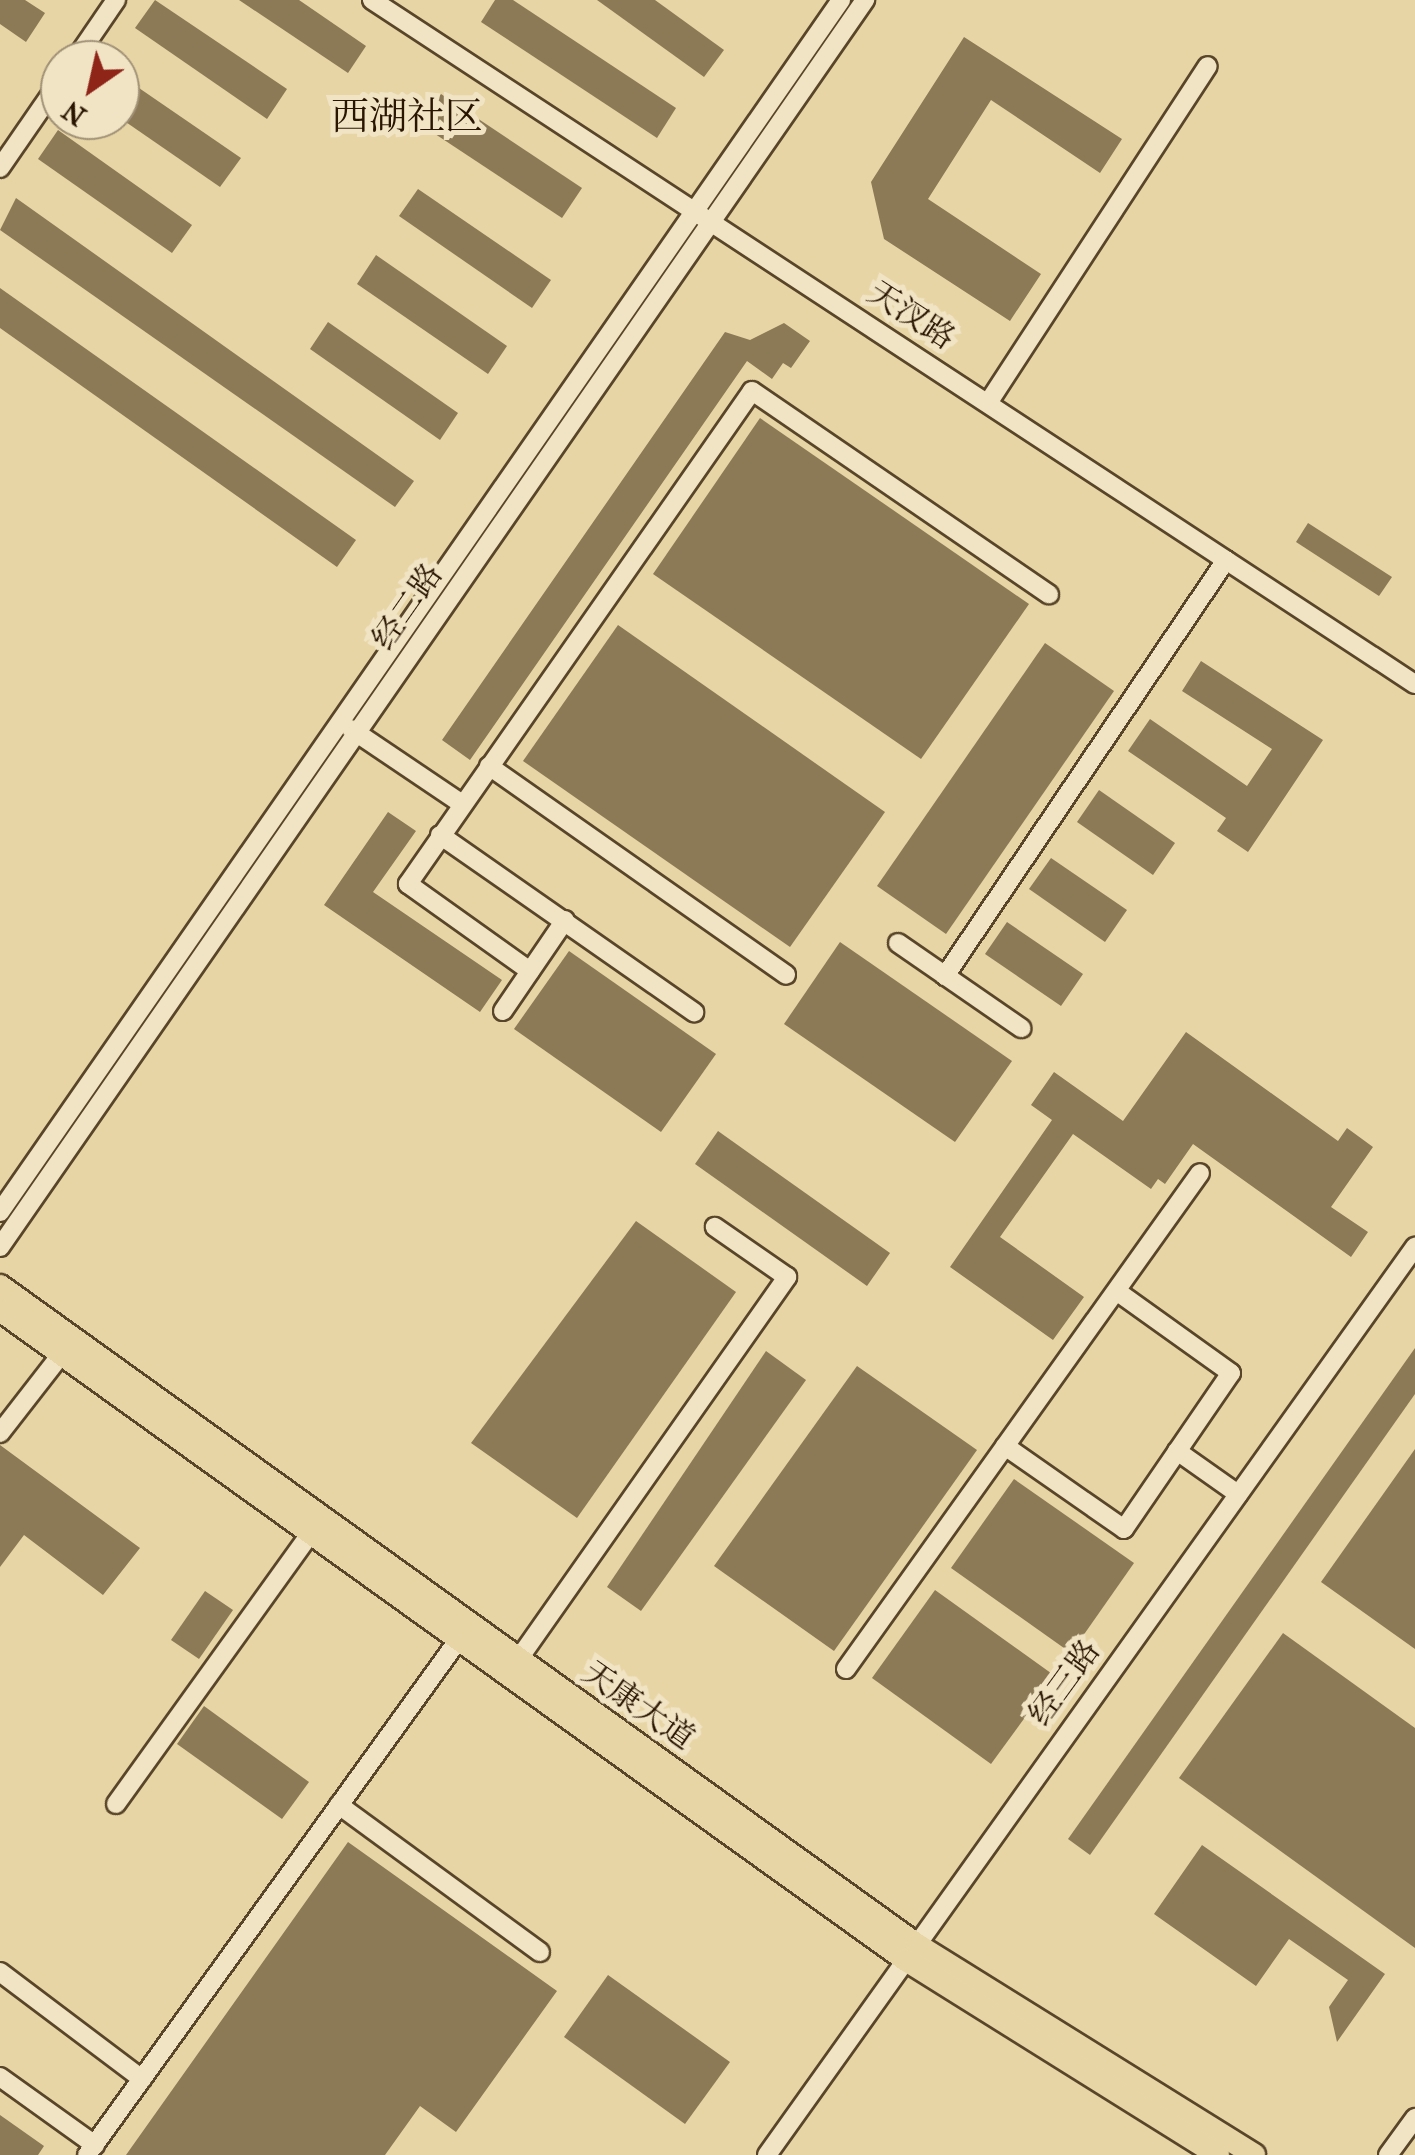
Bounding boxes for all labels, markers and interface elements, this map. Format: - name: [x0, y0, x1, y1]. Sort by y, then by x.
- north arrow: [40, 40, 140, 140]
- text: N: [56, 94, 92, 133]
- district label: 西湖社区: [331, 94, 483, 140]
- street label: 天汊路: [860, 274, 962, 358]
- street label: 经二路: [365, 557, 451, 657]
- street label: 经三路: [1021, 1633, 1109, 1733]
- street label: 天康大道: [575, 1654, 701, 1758]

